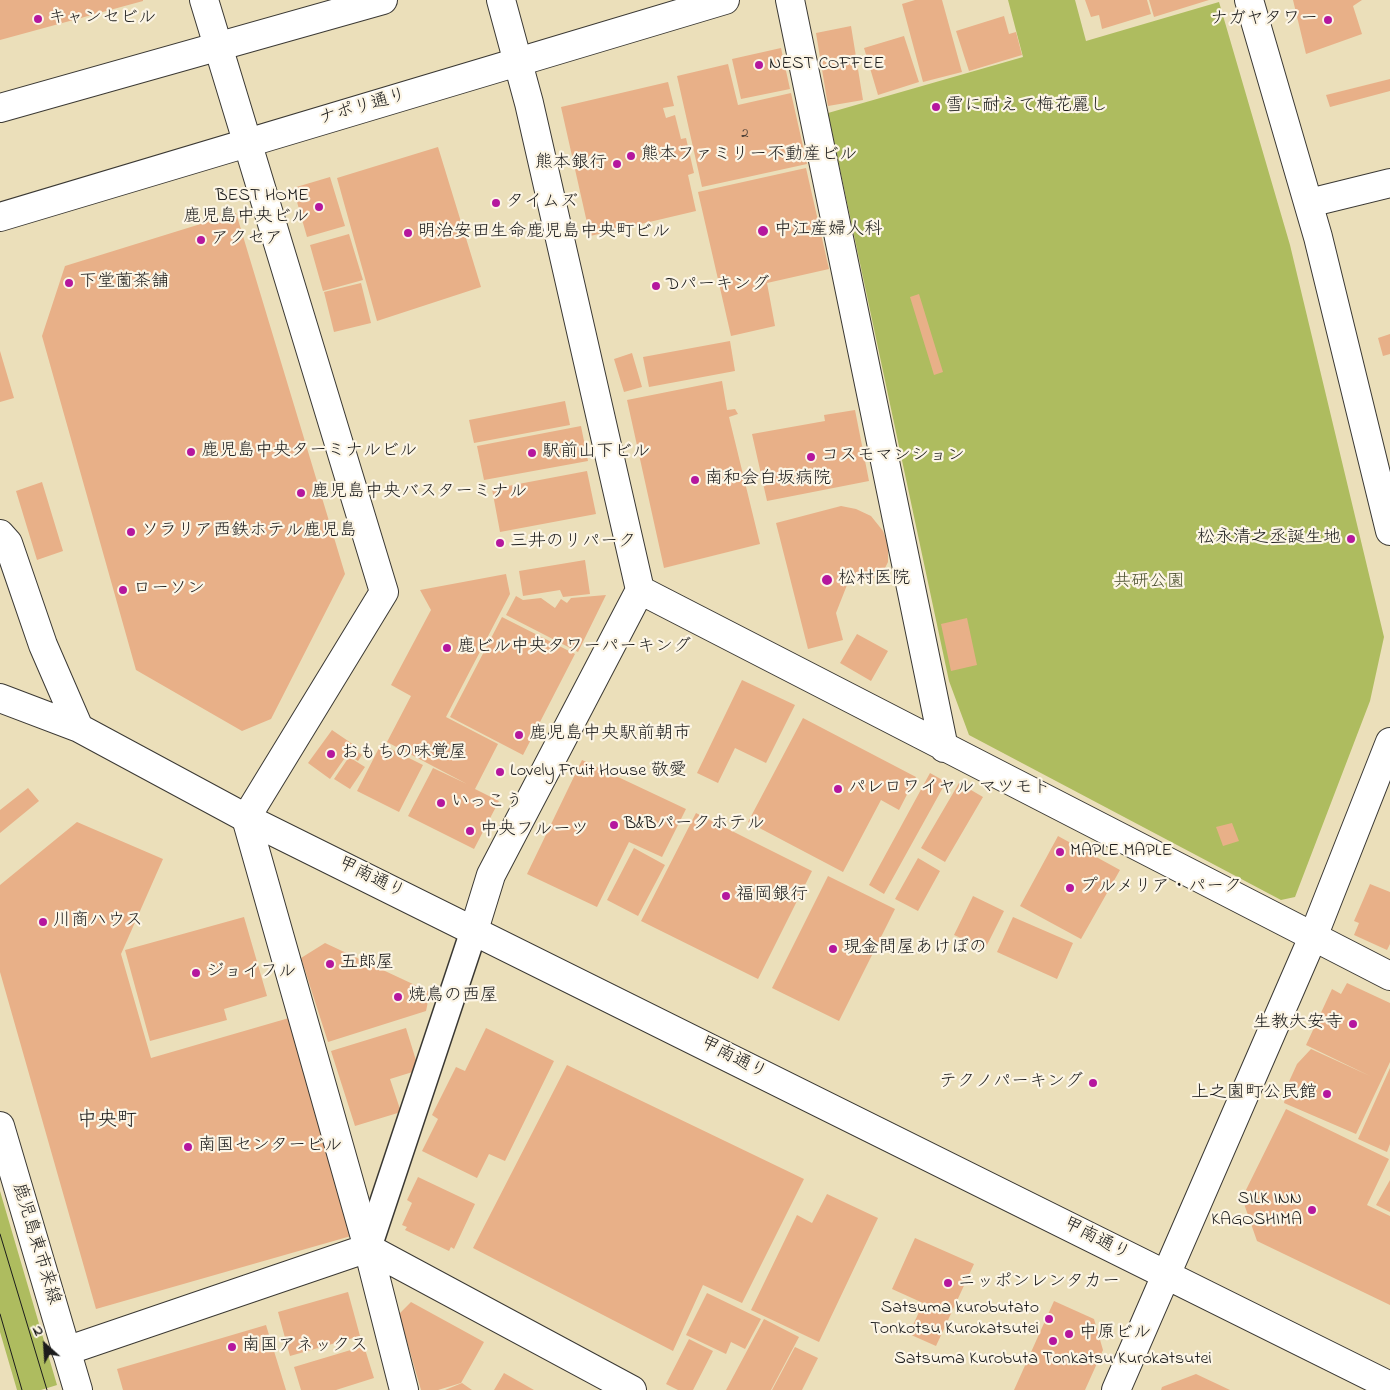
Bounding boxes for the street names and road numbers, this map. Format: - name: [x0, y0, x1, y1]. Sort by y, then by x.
- street label: ナポリ通り: [317, 85, 409, 131]
- street label: 甲南通り: [334, 854, 408, 904]
- street label: 甲南通り: [696, 1033, 770, 1085]
- street label: 鹿児島東市来線: [6, 1181, 64, 1307]
- street label: 甲南通り: [1059, 1214, 1133, 1266]

